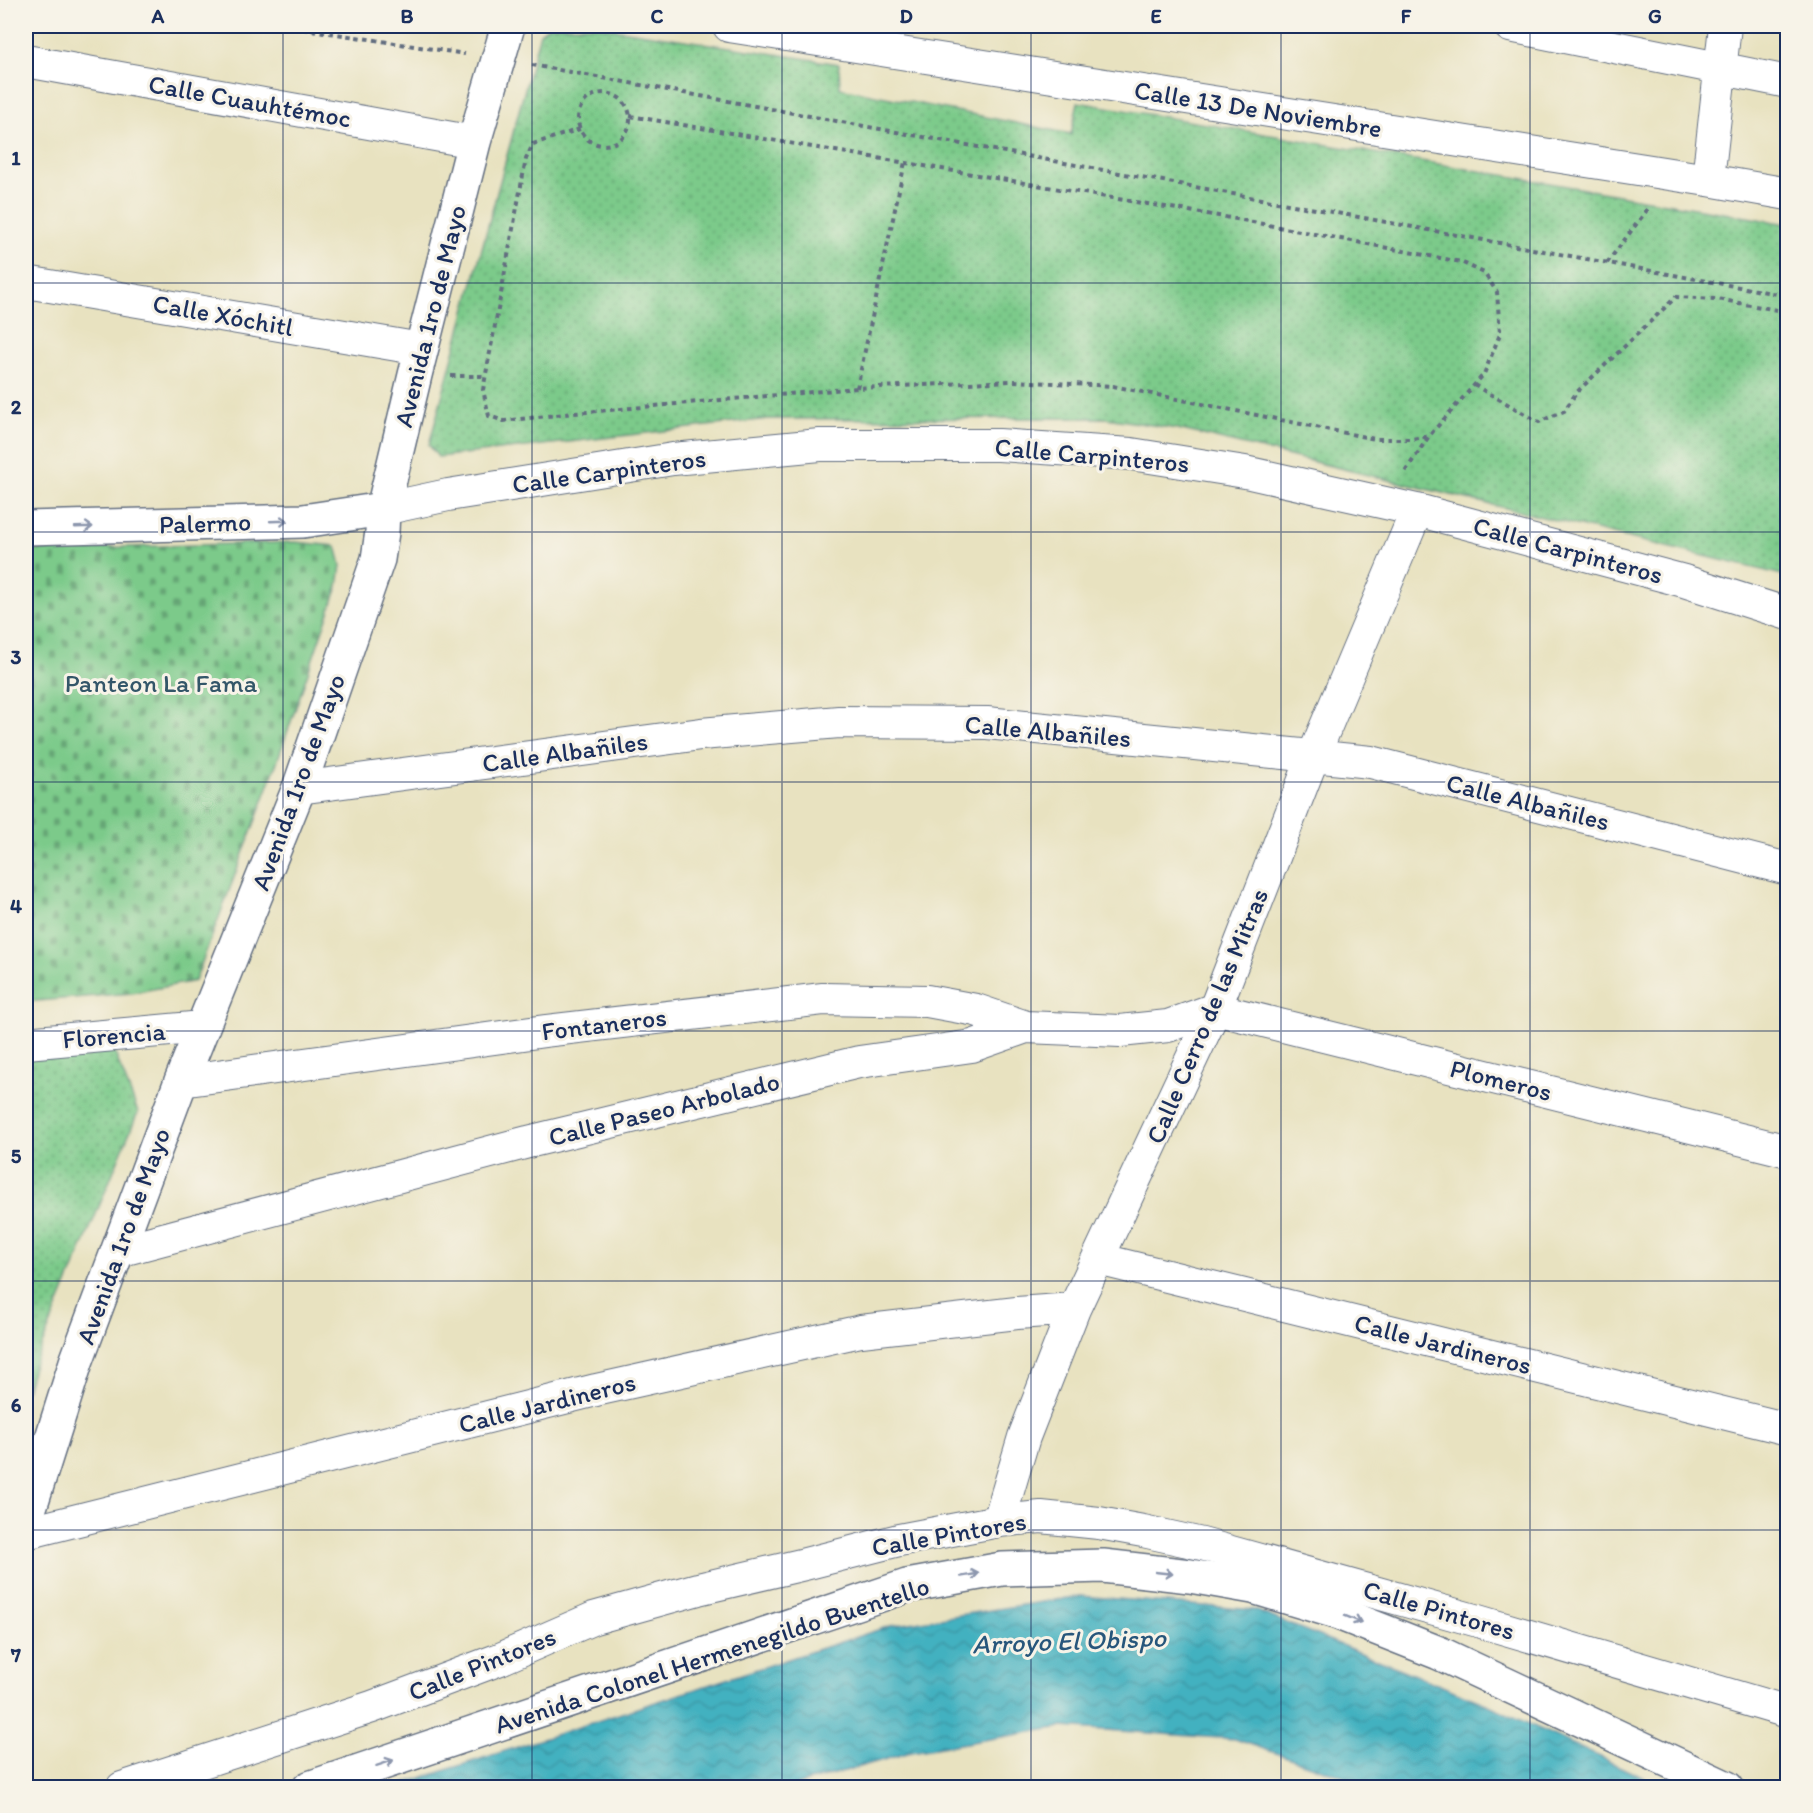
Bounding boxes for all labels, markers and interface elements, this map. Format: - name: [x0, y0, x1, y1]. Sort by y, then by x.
- text: A: [151, 4, 165, 28]
- text: B: [401, 4, 414, 28]
- text: C: [651, 4, 664, 28]
- text: D: [899, 4, 913, 28]
- text: E: [1150, 4, 1162, 28]
- text: F: [1401, 4, 1412, 28]
- text: G: [1648, 4, 1662, 28]
- street label: Calle Cuauhtémoc: [146, 67, 354, 135]
- street label: Calle 13 De Noviembre: [1132, 74, 1384, 144]
- text: 1: [11, 146, 21, 170]
- street label: Avenida 1ro de Mayo: [387, 202, 473, 430]
- street label: Calle Xóchitl: [150, 287, 296, 343]
- text: 2: [11, 395, 22, 419]
- street label: Calle Carpinteros: [993, 431, 1191, 479]
- street label: Calle Carpinteros: [510, 442, 708, 500]
- street label: Palermo: [158, 505, 252, 541]
- street label: Calle Carpinteros: [1470, 509, 1666, 591]
- one-way arrow: [268, 516, 288, 527]
- one-way arrow: [73, 521, 93, 532]
- text: 3: [11, 645, 22, 669]
- park label: Panteon La Fama: [65, 667, 258, 699]
- street label: Avenida 1ro de Mayo: [244, 669, 352, 895]
- street label: Calle Albañiles: [963, 708, 1133, 754]
- street label: Calle Albañiles: [480, 725, 650, 779]
- street label: Calle Albañiles: [1443, 766, 1613, 838]
- street label: Calle Cerro de las Mitras: [1139, 884, 1275, 1148]
- text: 4: [10, 894, 22, 918]
- street label: Fontaneros: [540, 1000, 668, 1048]
- street label: Florencia: [61, 1015, 167, 1055]
- street label: Plomeros: [1447, 1052, 1555, 1108]
- street label: Calle Paseo Arbolado: [545, 1065, 783, 1153]
- street label: Avenida 1ro de Mayo: [69, 1123, 177, 1349]
- text: 5: [11, 1144, 22, 1168]
- street label: Calle Jardineros: [1351, 1307, 1535, 1381]
- street label: Calle Jardineros: [455, 1366, 639, 1440]
- text: 6: [11, 1393, 22, 1417]
- street label: Calle Pintores: [869, 1505, 1029, 1563]
- one-way arrow: [1154, 1568, 1173, 1579]
- street label: Avenida Colonel Hermenegildo Buentello: [491, 1569, 933, 1741]
- one-way arrow: [960, 1569, 979, 1580]
- street label: Calle Pintores: [1359, 1573, 1519, 1647]
- one-way arrow: [1343, 1614, 1362, 1625]
- street label: Calle Pintores: [404, 1620, 560, 1708]
- water label: Arroyo El Obispo: [972, 1621, 1168, 1660]
- text: 7: [10, 1643, 21, 1667]
- one-way arrow: [375, 1757, 394, 1768]

